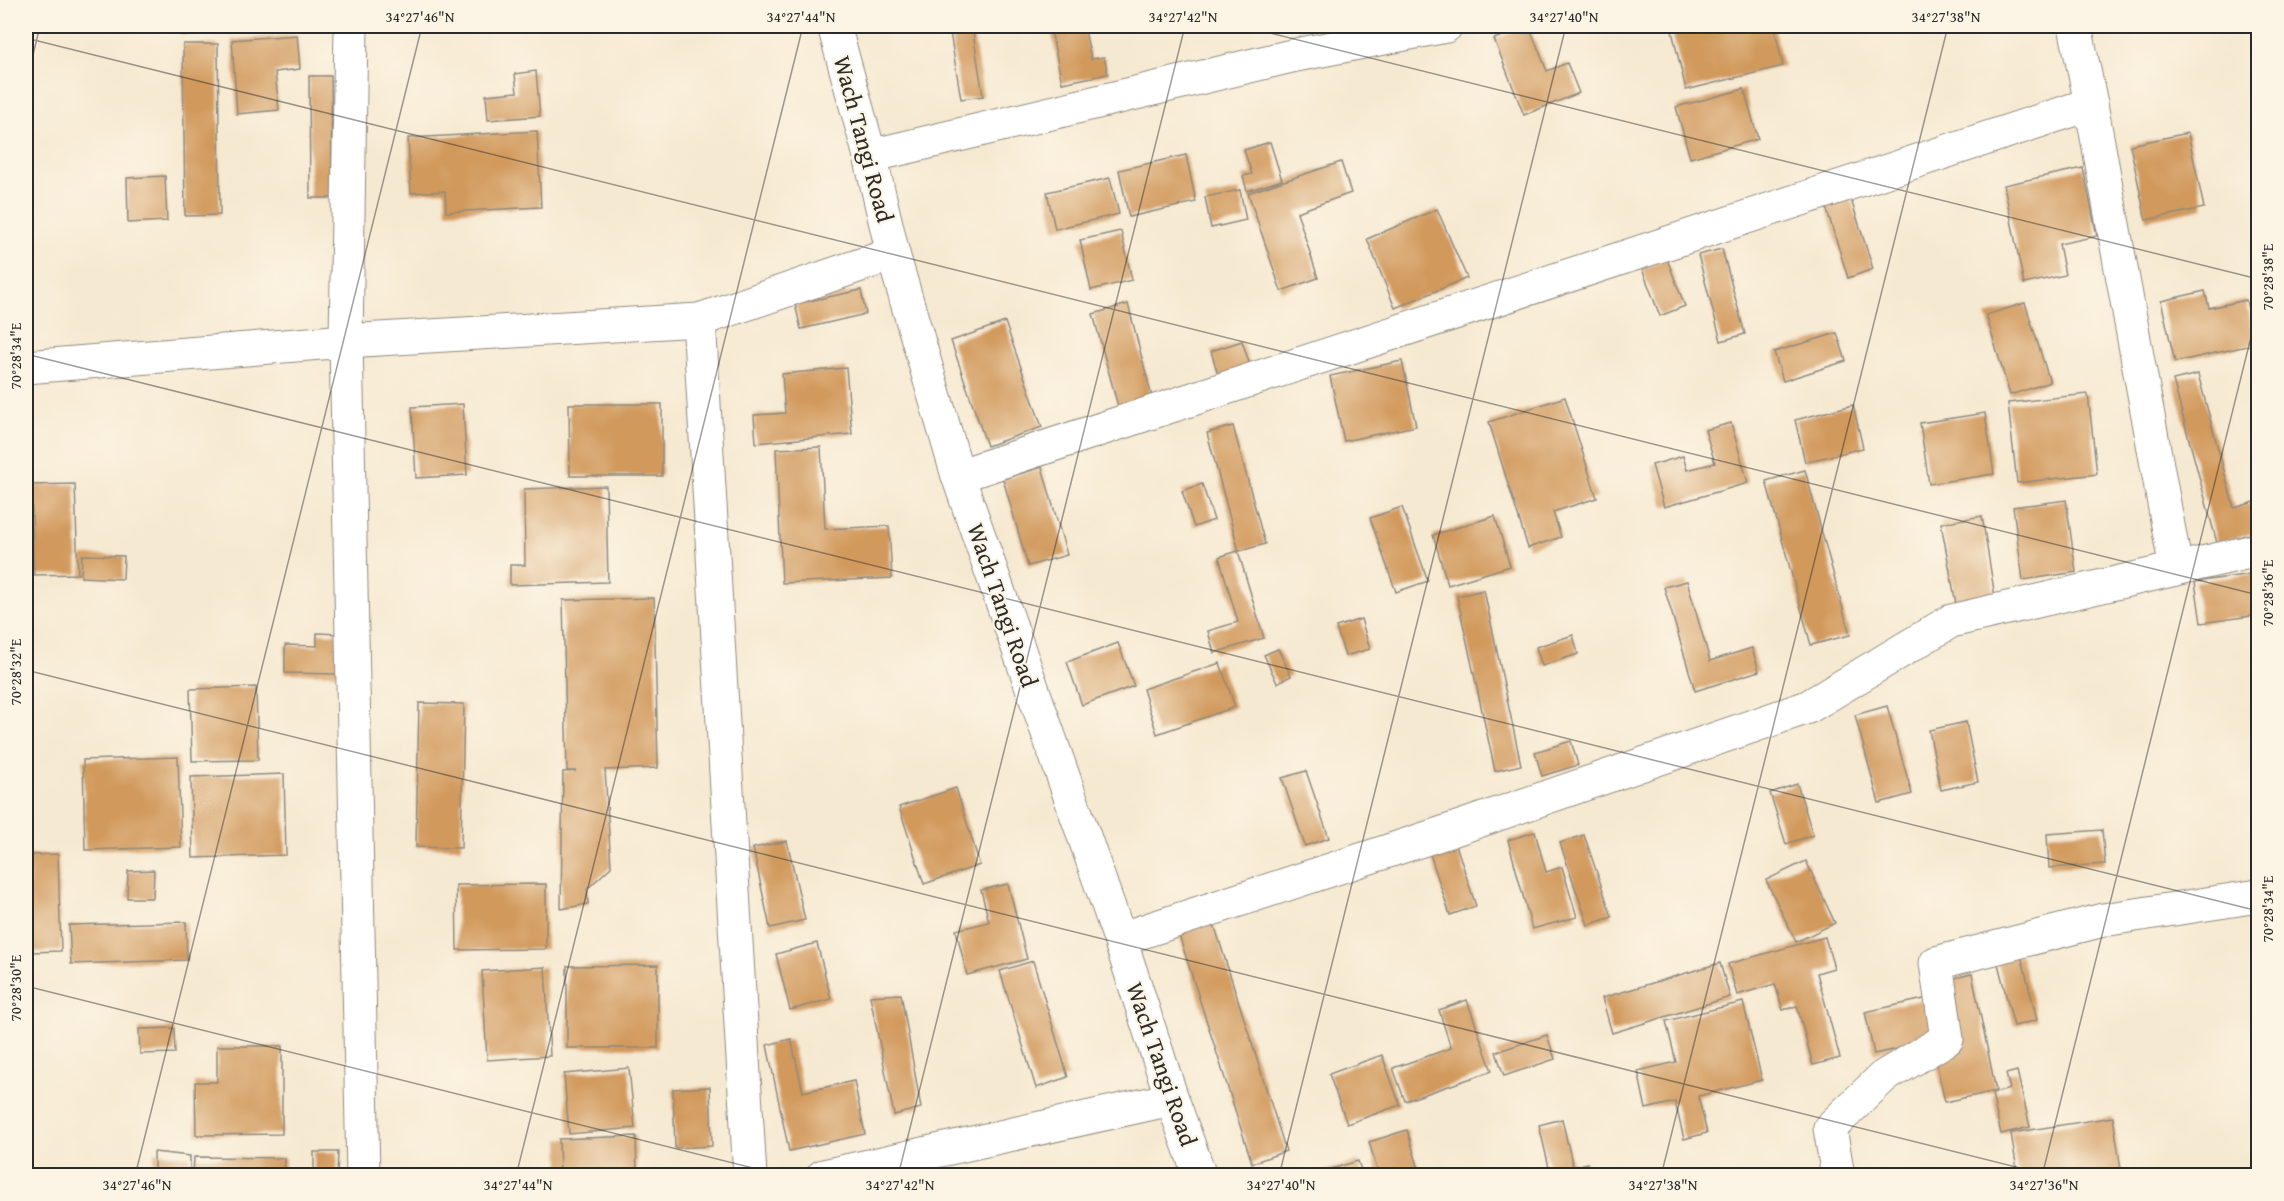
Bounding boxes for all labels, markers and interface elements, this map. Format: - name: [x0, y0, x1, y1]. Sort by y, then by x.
- text: 34°27'46"N: [386, 6, 455, 27]
- text: 34°27'44"N: [767, 6, 836, 27]
- text: 34°27'42"N: [1149, 6, 1218, 27]
- text: 34°27'40"N: [1530, 6, 1599, 27]
- text: 34°27'38"N: [1912, 6, 1981, 27]
- street label: Wach Tangi Road: [825, 52, 903, 226]
- text: 70°28'38"E: [2257, 243, 2278, 310]
- text: 70°28'34"E: [5, 322, 26, 389]
- street label: Wach Tangi Road: [959, 518, 1048, 692]
- text: 70°28'36"E: [2257, 559, 2278, 626]
- text: 70°28'32"E: [5, 638, 26, 705]
- text: 70°28'34"E: [2257, 875, 2278, 942]
- text: 70°28'30"E: [5, 954, 26, 1021]
- street label: Wach Tangi Road: [1118, 977, 1207, 1151]
- text: 34°27'46"N: [103, 1174, 172, 1195]
- text: 34°27'44"N: [484, 1174, 553, 1195]
- text: 34°27'42"N: [866, 1174, 935, 1195]
- text: 34°27'40"N: [1247, 1174, 1316, 1195]
- text: 34°27'38"N: [1629, 1174, 1698, 1195]
- text: 34°27'36"N: [2010, 1174, 2079, 1195]

